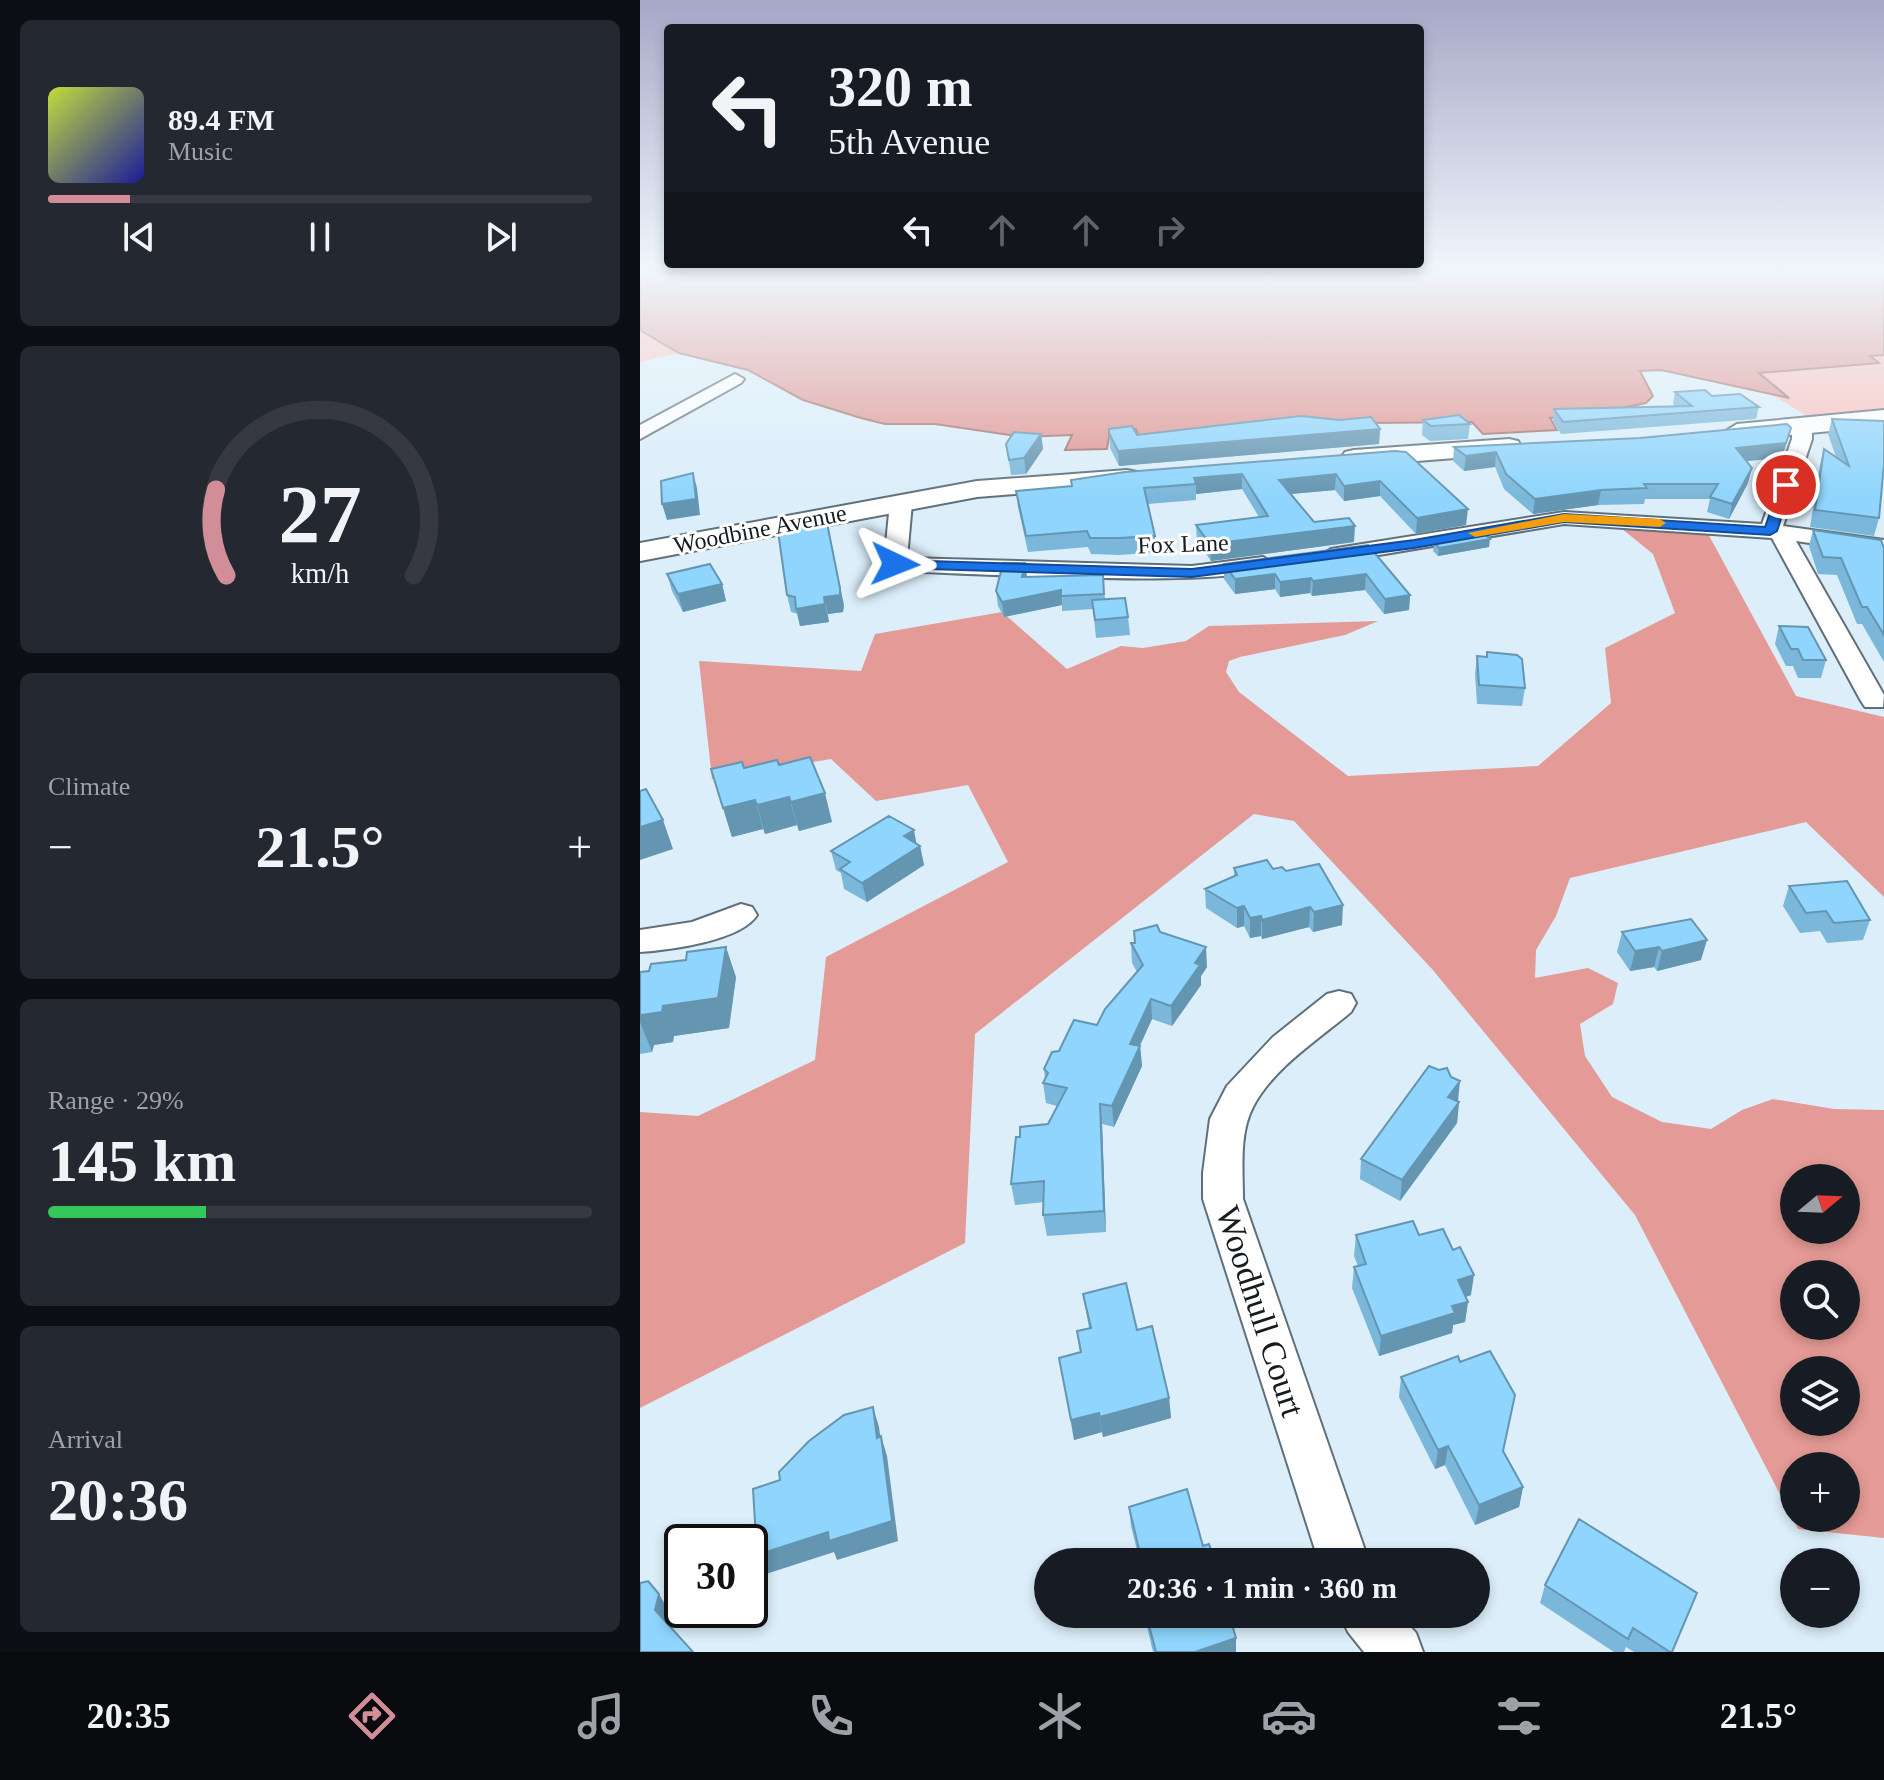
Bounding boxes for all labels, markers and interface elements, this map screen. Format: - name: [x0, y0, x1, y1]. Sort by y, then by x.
- icon: left: [696, 56, 800, 160]
- text: 320 m: [828, 56, 973, 118]
- text: 89.4 FM: [168, 103, 275, 136]
- text: 5th Avenue: [828, 122, 990, 162]
- text: Music: [168, 137, 233, 166]
- icon: left: [896, 208, 940, 252]
- icon: ahead: [980, 208, 1024, 252]
- icon: ahead: [1064, 208, 1108, 252]
- icon: right: [1148, 208, 1192, 252]
- icon: previous: [117, 215, 161, 259]
- icon: pause: [298, 215, 342, 259]
- icon: next: [479, 215, 523, 259]
- pin: [1752, 451, 1820, 519]
- icon: arrive: [1764, 463, 1808, 507]
- text: 27: [278, 467, 362, 559]
- street label: Woodbine Avenue: [671, 499, 849, 559]
- position arrow: [853, 522, 937, 606]
- street label: Fox Lane: [1137, 529, 1229, 559]
- text: km/h: [291, 558, 349, 589]
- text: Climate: [48, 772, 130, 801]
- text: 21.5°: [256, 814, 385, 880]
- text: −: [48, 823, 73, 872]
- text: +: [567, 823, 592, 872]
- text: Range · 29%: [48, 1086, 184, 1115]
- text: 145 km: [48, 1128, 236, 1194]
- north arrow: [1780, 1164, 1860, 1244]
- map controls: [1780, 1164, 1860, 1628]
- street label: Woodhull Court: [1209, 1201, 1312, 1422]
- button: search: [1780, 1260, 1860, 1340]
- button: layers: [1780, 1356, 1860, 1436]
- text: Arrival: [48, 1425, 123, 1454]
- button: +: [1780, 1452, 1860, 1532]
- text: 20:36: [48, 1467, 188, 1533]
- speed limit sign: 30: [664, 1524, 768, 1628]
- button: −: [1780, 1548, 1860, 1628]
- text: 20:36 · 1 min · 360 m: [1127, 1571, 1397, 1604]
- icon: directions: [344, 1688, 400, 1744]
- icon: music: [573, 1688, 629, 1744]
- icon: phone: [803, 1688, 859, 1744]
- icon: climate: [1032, 1688, 1088, 1744]
- icon: car: [1261, 1688, 1317, 1744]
- icon: filters: [1491, 1688, 1547, 1744]
- text: 20:35: [87, 1696, 171, 1736]
- text: 21.5°: [1720, 1696, 1797, 1736]

